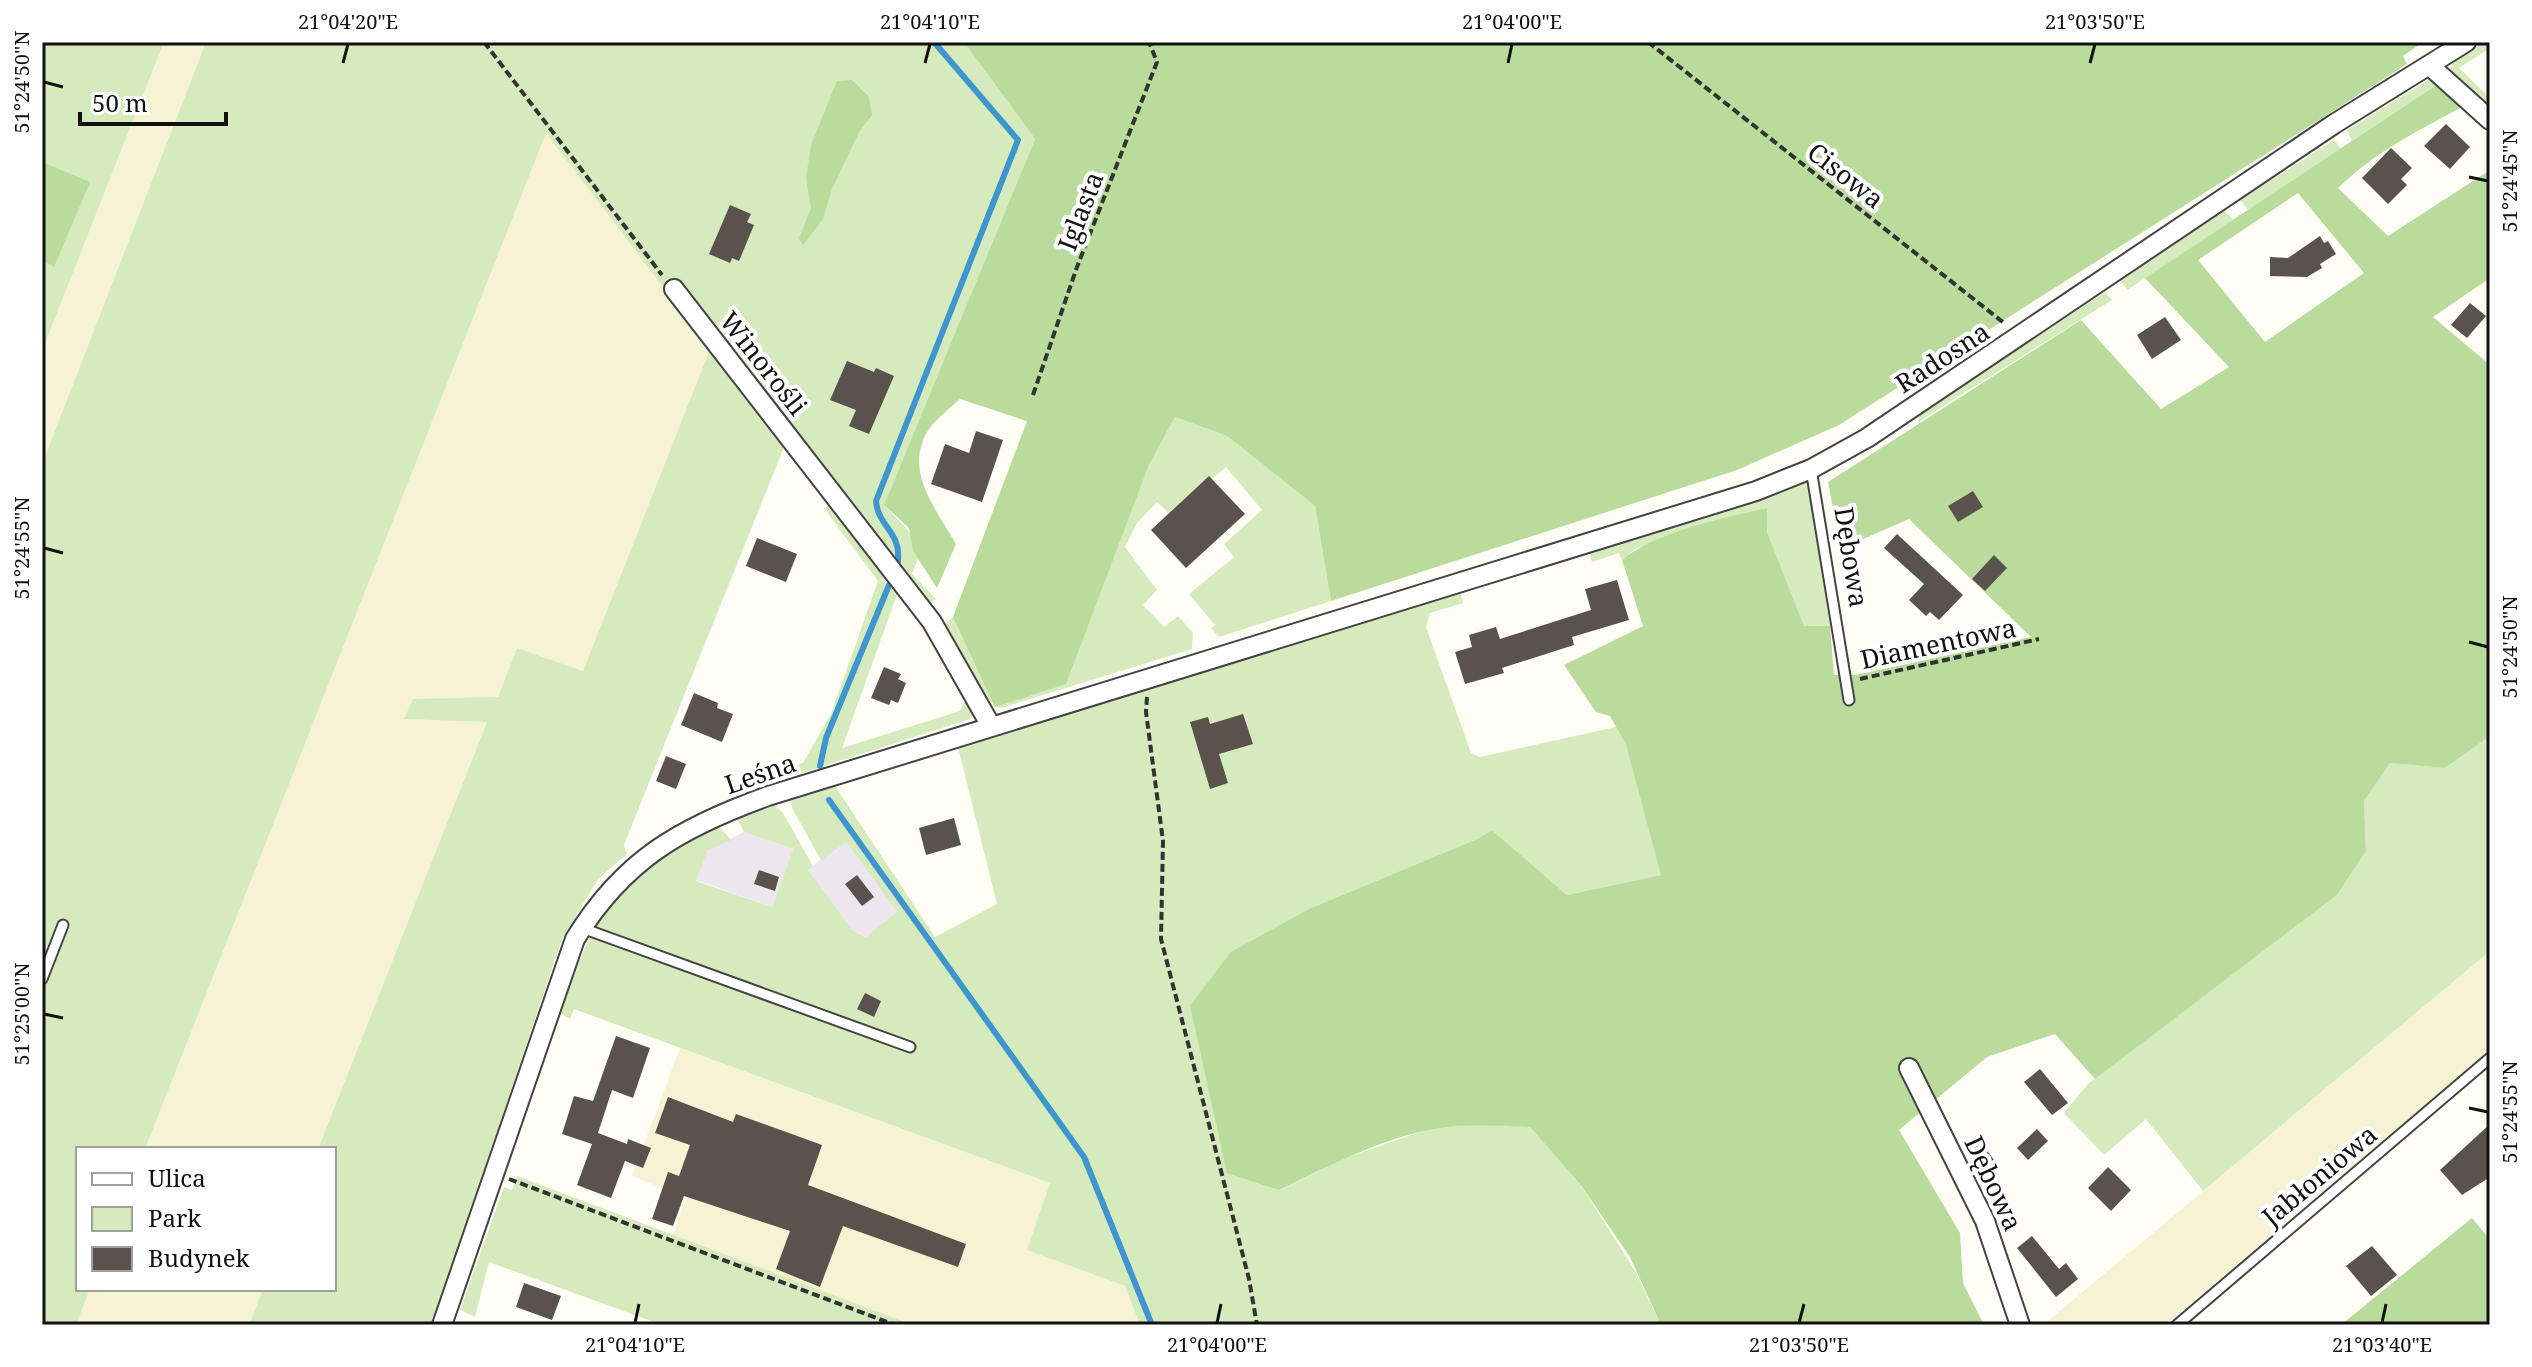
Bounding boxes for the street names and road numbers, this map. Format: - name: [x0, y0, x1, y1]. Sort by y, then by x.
- street label: Cisowa: [1800, 134, 1892, 216]
- street label: Iglasta: [1049, 166, 1111, 256]
- street label: Winorośli: [712, 304, 816, 422]
- street label: Radosna: [1888, 313, 1996, 401]
- street label: Dębowa: [1826, 504, 1878, 610]
- street label: Diamentowa: [1857, 609, 2019, 677]
- street label: Leśna: [720, 744, 800, 802]
- street label: Jabłoniowa: [2253, 1116, 2384, 1235]
- street label: Dębowa: [1956, 1130, 2032, 1236]

